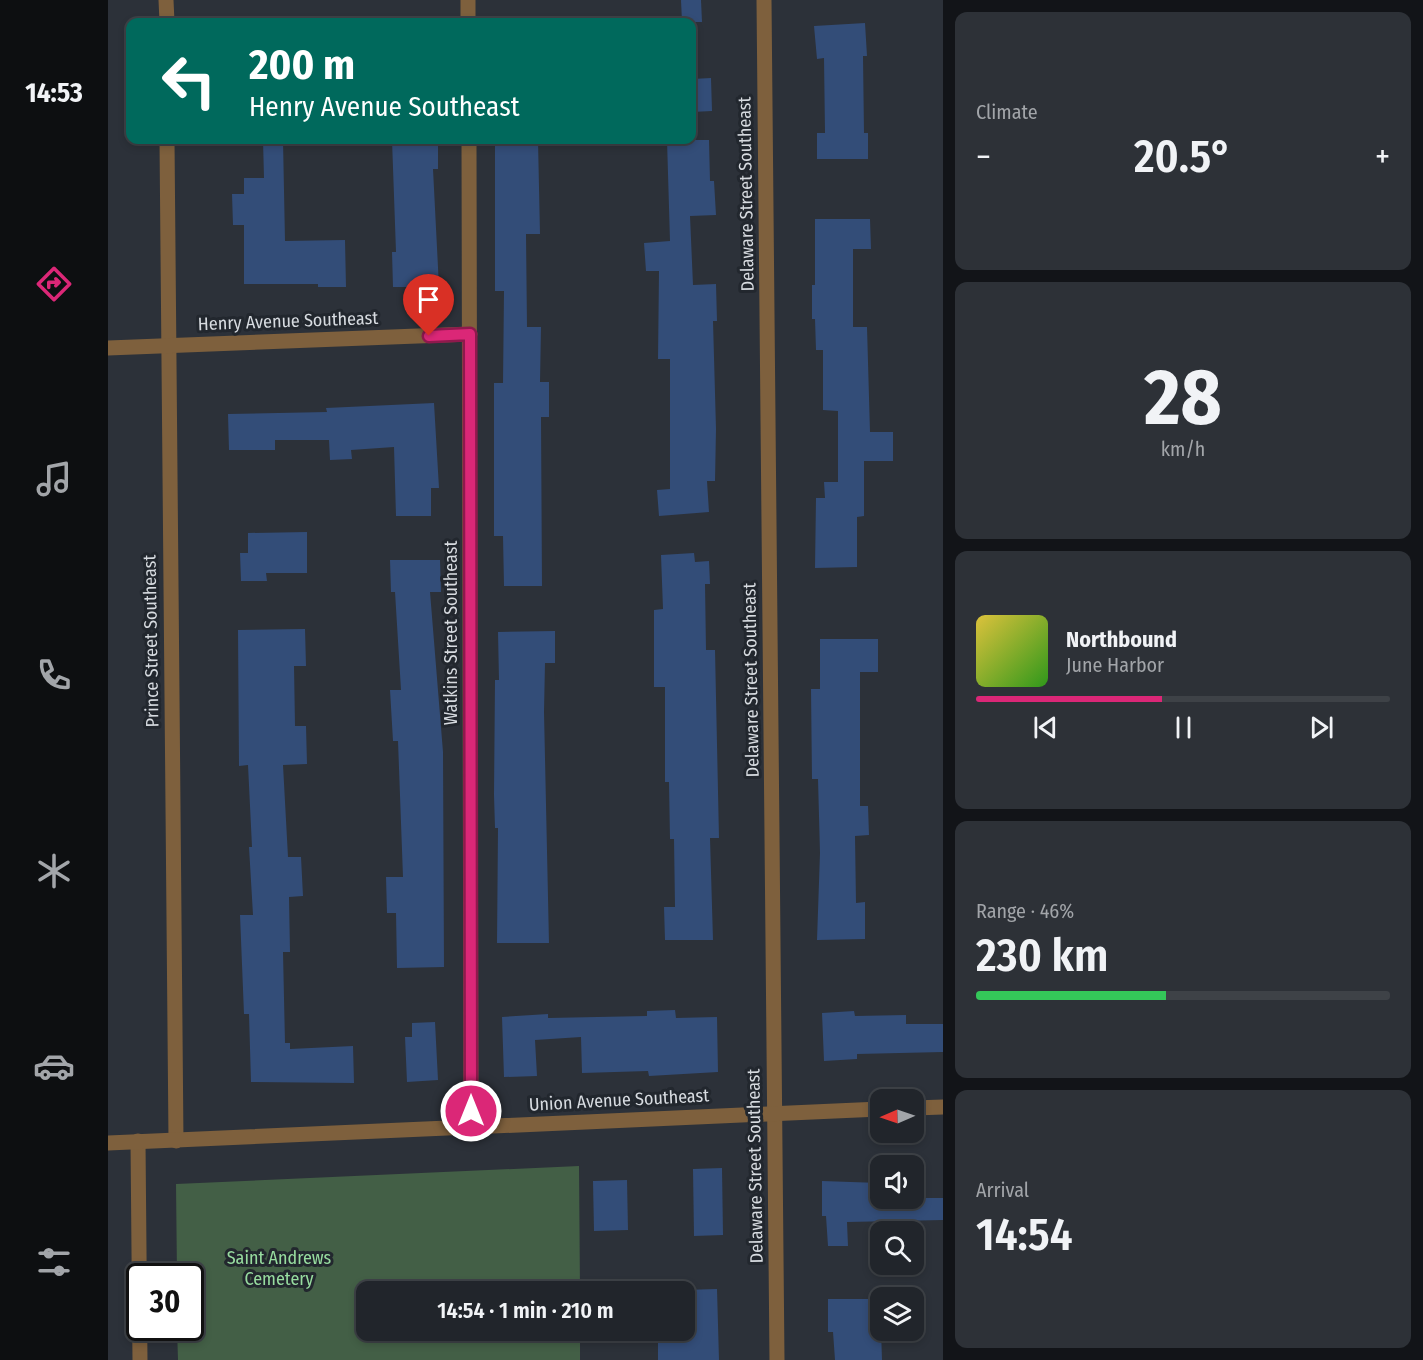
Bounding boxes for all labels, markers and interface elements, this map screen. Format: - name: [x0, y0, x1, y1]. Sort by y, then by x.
- text: 200 m: [249, 40, 355, 90]
- icon: left: [150, 42, 228, 120]
- text: 14:53: [25, 77, 83, 109]
- text: Henry Avenue Southeast: [249, 91, 520, 123]
- street label: Delaware Street Southeast: [733, 96, 759, 292]
- text: Climate: [976, 100, 1038, 124]
- text: 20.5°: [1134, 130, 1232, 184]
- text: −: [976, 137, 991, 177]
- text: +: [1375, 137, 1390, 177]
- icon: directions: [33, 263, 75, 305]
- pin: [403, 274, 454, 336]
- icon: arrive: [412, 283, 445, 316]
- street label: Henry Avenue Southeast: [198, 307, 379, 335]
- text: 28: [1144, 351, 1222, 445]
- text: km/h: [1161, 437, 1205, 461]
- icon: music: [33, 458, 75, 500]
- street label: Watkins Street Southeast: [440, 541, 462, 725]
- street label: Prince Street Southeast: [138, 554, 164, 727]
- street label: Delaware Street Southeast: [738, 582, 764, 778]
- text: Northbound: [1066, 626, 1177, 653]
- text: June Harbor: [1066, 653, 1164, 677]
- icon: phone: [33, 654, 75, 696]
- icon: previous: [1029, 711, 1062, 744]
- icon: pause: [1167, 711, 1200, 744]
- icon: next: [1305, 711, 1338, 744]
- icon: climate: [33, 850, 75, 892]
- text: Range · 46%: [976, 899, 1074, 923]
- text: 230 km: [976, 929, 1108, 983]
- icon: car: [33, 1045, 75, 1087]
- street label: Delaware Street Southeast: [742, 1068, 768, 1264]
- position arrow: [439, 1079, 503, 1143]
- street label: Union Avenue Southeast: [528, 1084, 710, 1116]
- north arrow: [870, 1089, 924, 1143]
- map controls: [870, 1089, 924, 1341]
- button: sound: [870, 1155, 924, 1209]
- text: Arrival: [976, 1178, 1029, 1202]
- text: 14:54: [976, 1208, 1073, 1262]
- button: search: [870, 1221, 924, 1275]
- icon: filters: [33, 1241, 75, 1283]
- park label: Saint Andrews Cemetery: [227, 1247, 332, 1290]
- speed limit sign: 30: [126, 1263, 204, 1341]
- button: layers: [870, 1287, 924, 1341]
- text: 14:54 · 1 min · 210 m: [437, 1297, 614, 1324]

